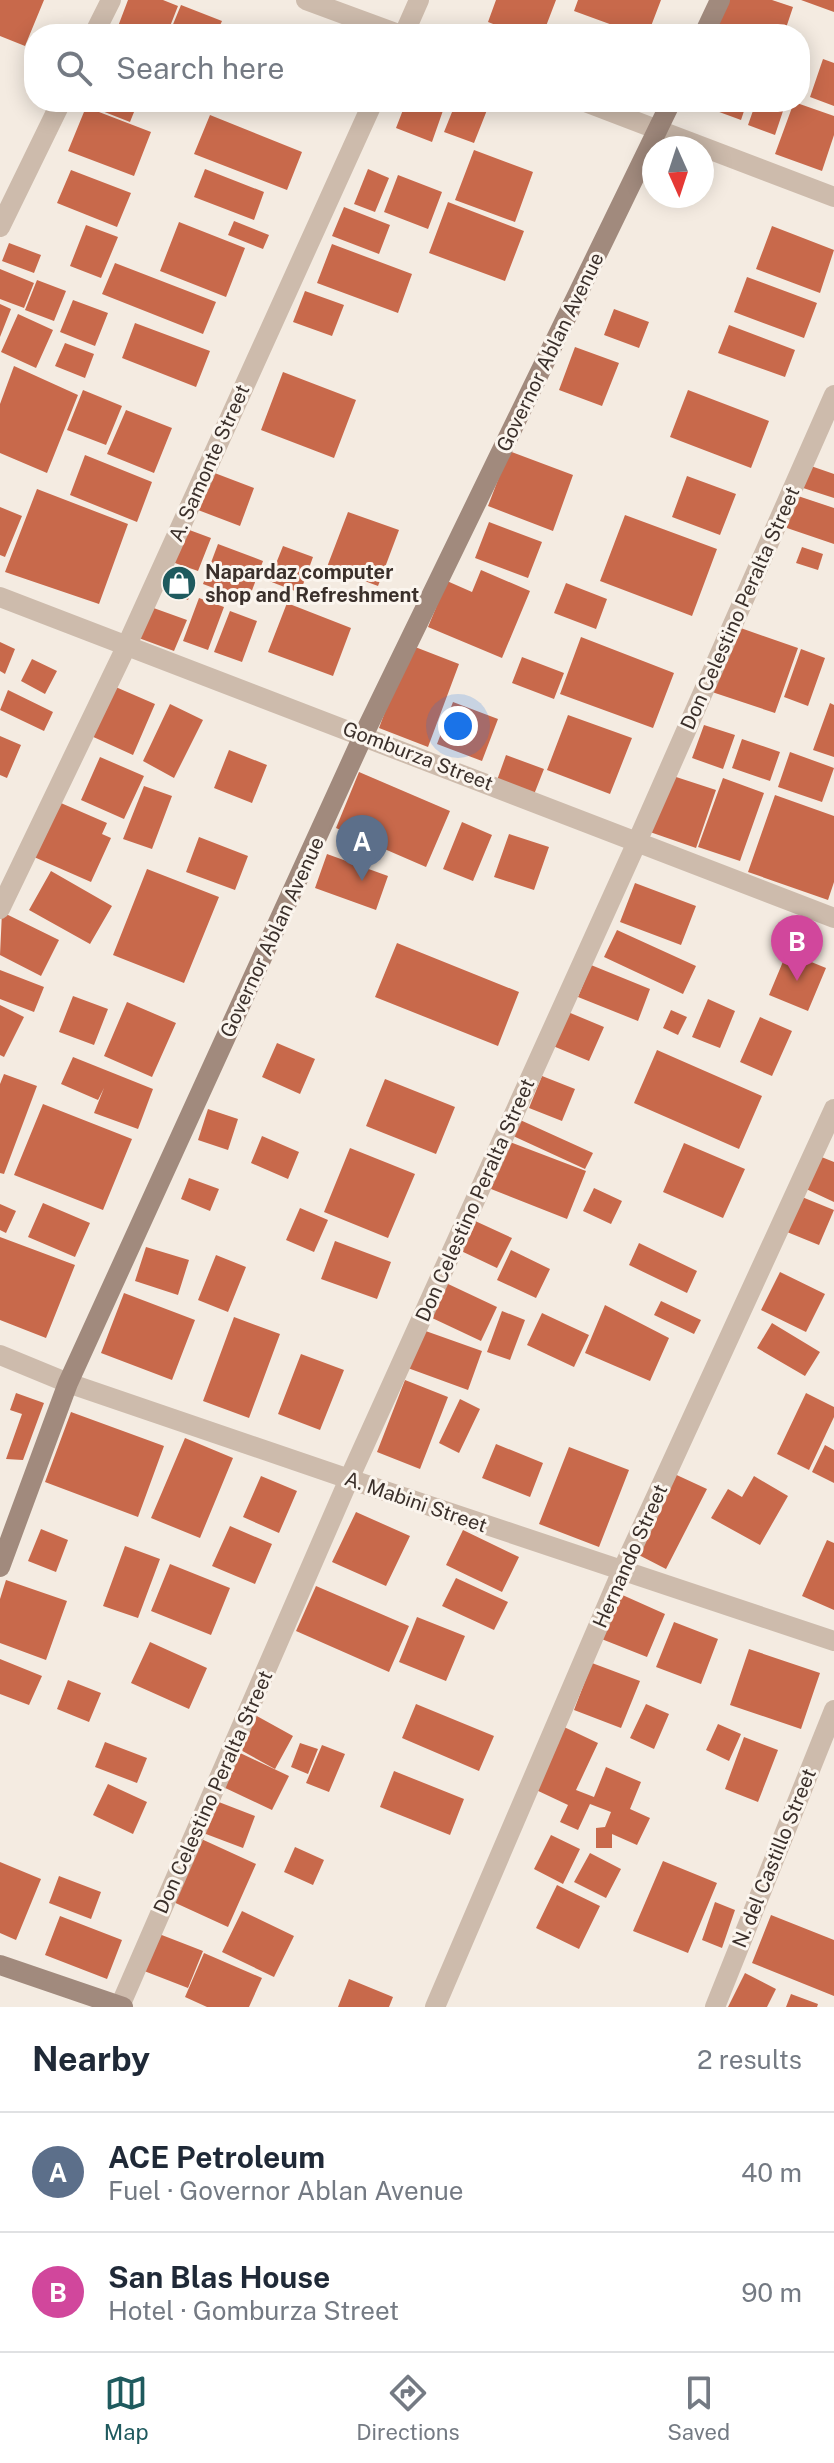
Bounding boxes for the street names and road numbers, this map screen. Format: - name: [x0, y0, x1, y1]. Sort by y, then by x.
- street label: Governor Ablan Avenue: [491, 249, 609, 455]
- street label: A. Samonte Street: [164, 381, 254, 545]
- street label: Don Celestino Peralta Street: [675, 483, 805, 733]
- street label: Gomburza Street: [340, 716, 496, 796]
- street label: Governor Ablan Avenue: [215, 833, 329, 1041]
- street label: Don Celestino Peralta Street: [410, 1075, 540, 1325]
- street label: A. Mabini Street: [342, 1466, 490, 1538]
- street label: Hernando Street: [588, 1480, 672, 1632]
- street label: Don Celestino Peralta Street: [148, 1667, 278, 1917]
- street label: N. del Castillo Street: [727, 1765, 821, 1951]

